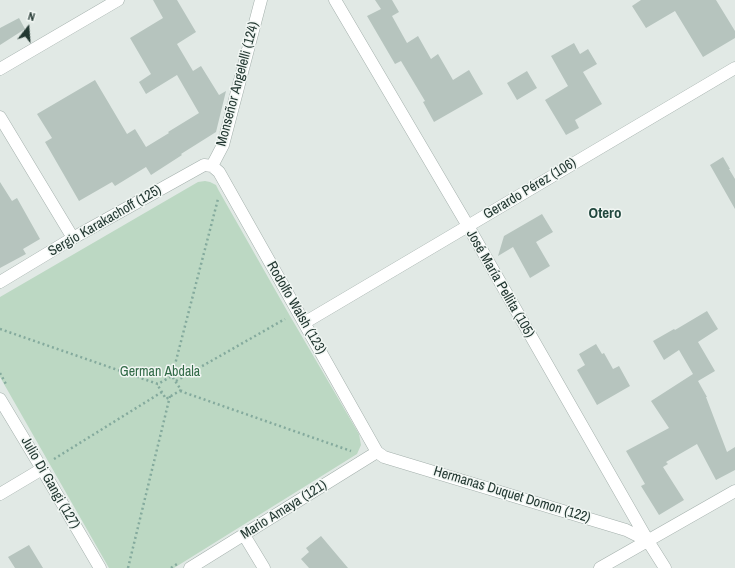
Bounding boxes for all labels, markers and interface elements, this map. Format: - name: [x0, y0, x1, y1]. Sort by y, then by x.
- north arrow: [8, 8, 48, 48]
- text: N: [26, 9, 37, 24]
- street label: Monseñor Angelelli (124): [213, 20, 263, 148]
- street label: Gerardo Pérez (106): [481, 155, 579, 223]
- street label: Sergio Karakachoff (125): [45, 182, 165, 260]
- district label: Otero: [589, 205, 621, 223]
- street label: José María Pellita (105): [462, 227, 538, 341]
- street label: Rodolfo Walsh (123): [263, 259, 329, 357]
- park label: German Abdala: [120, 364, 200, 380]
- street label: Julio Di Gangi (127): [17, 434, 83, 532]
- street label: Hermanas Duquet Domon (122): [431, 463, 593, 527]
- street label: Mario Amaya (121): [238, 477, 330, 543]

